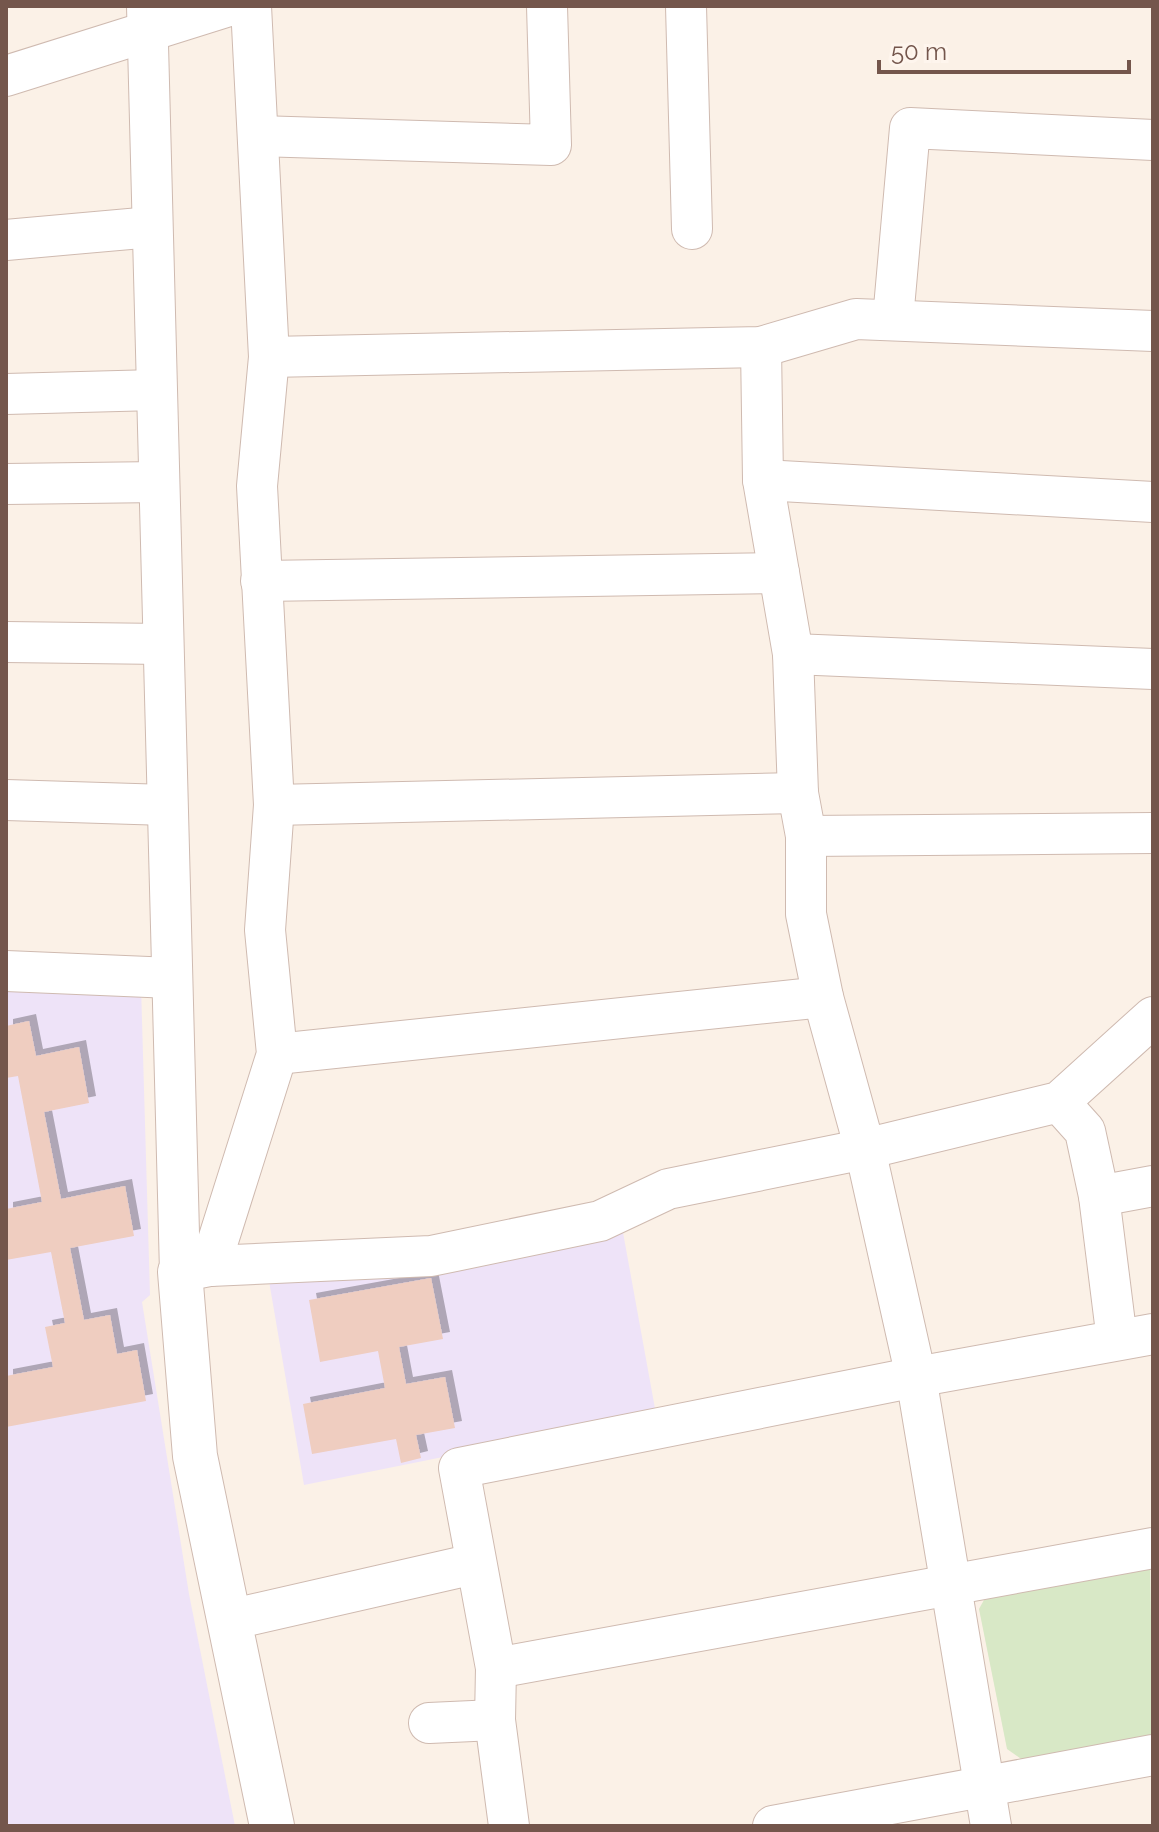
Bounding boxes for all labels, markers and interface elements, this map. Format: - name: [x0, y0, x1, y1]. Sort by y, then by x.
- scale bar: [879, 24, 1129, 74]
- text: 50 m: [891, 37, 947, 66]

